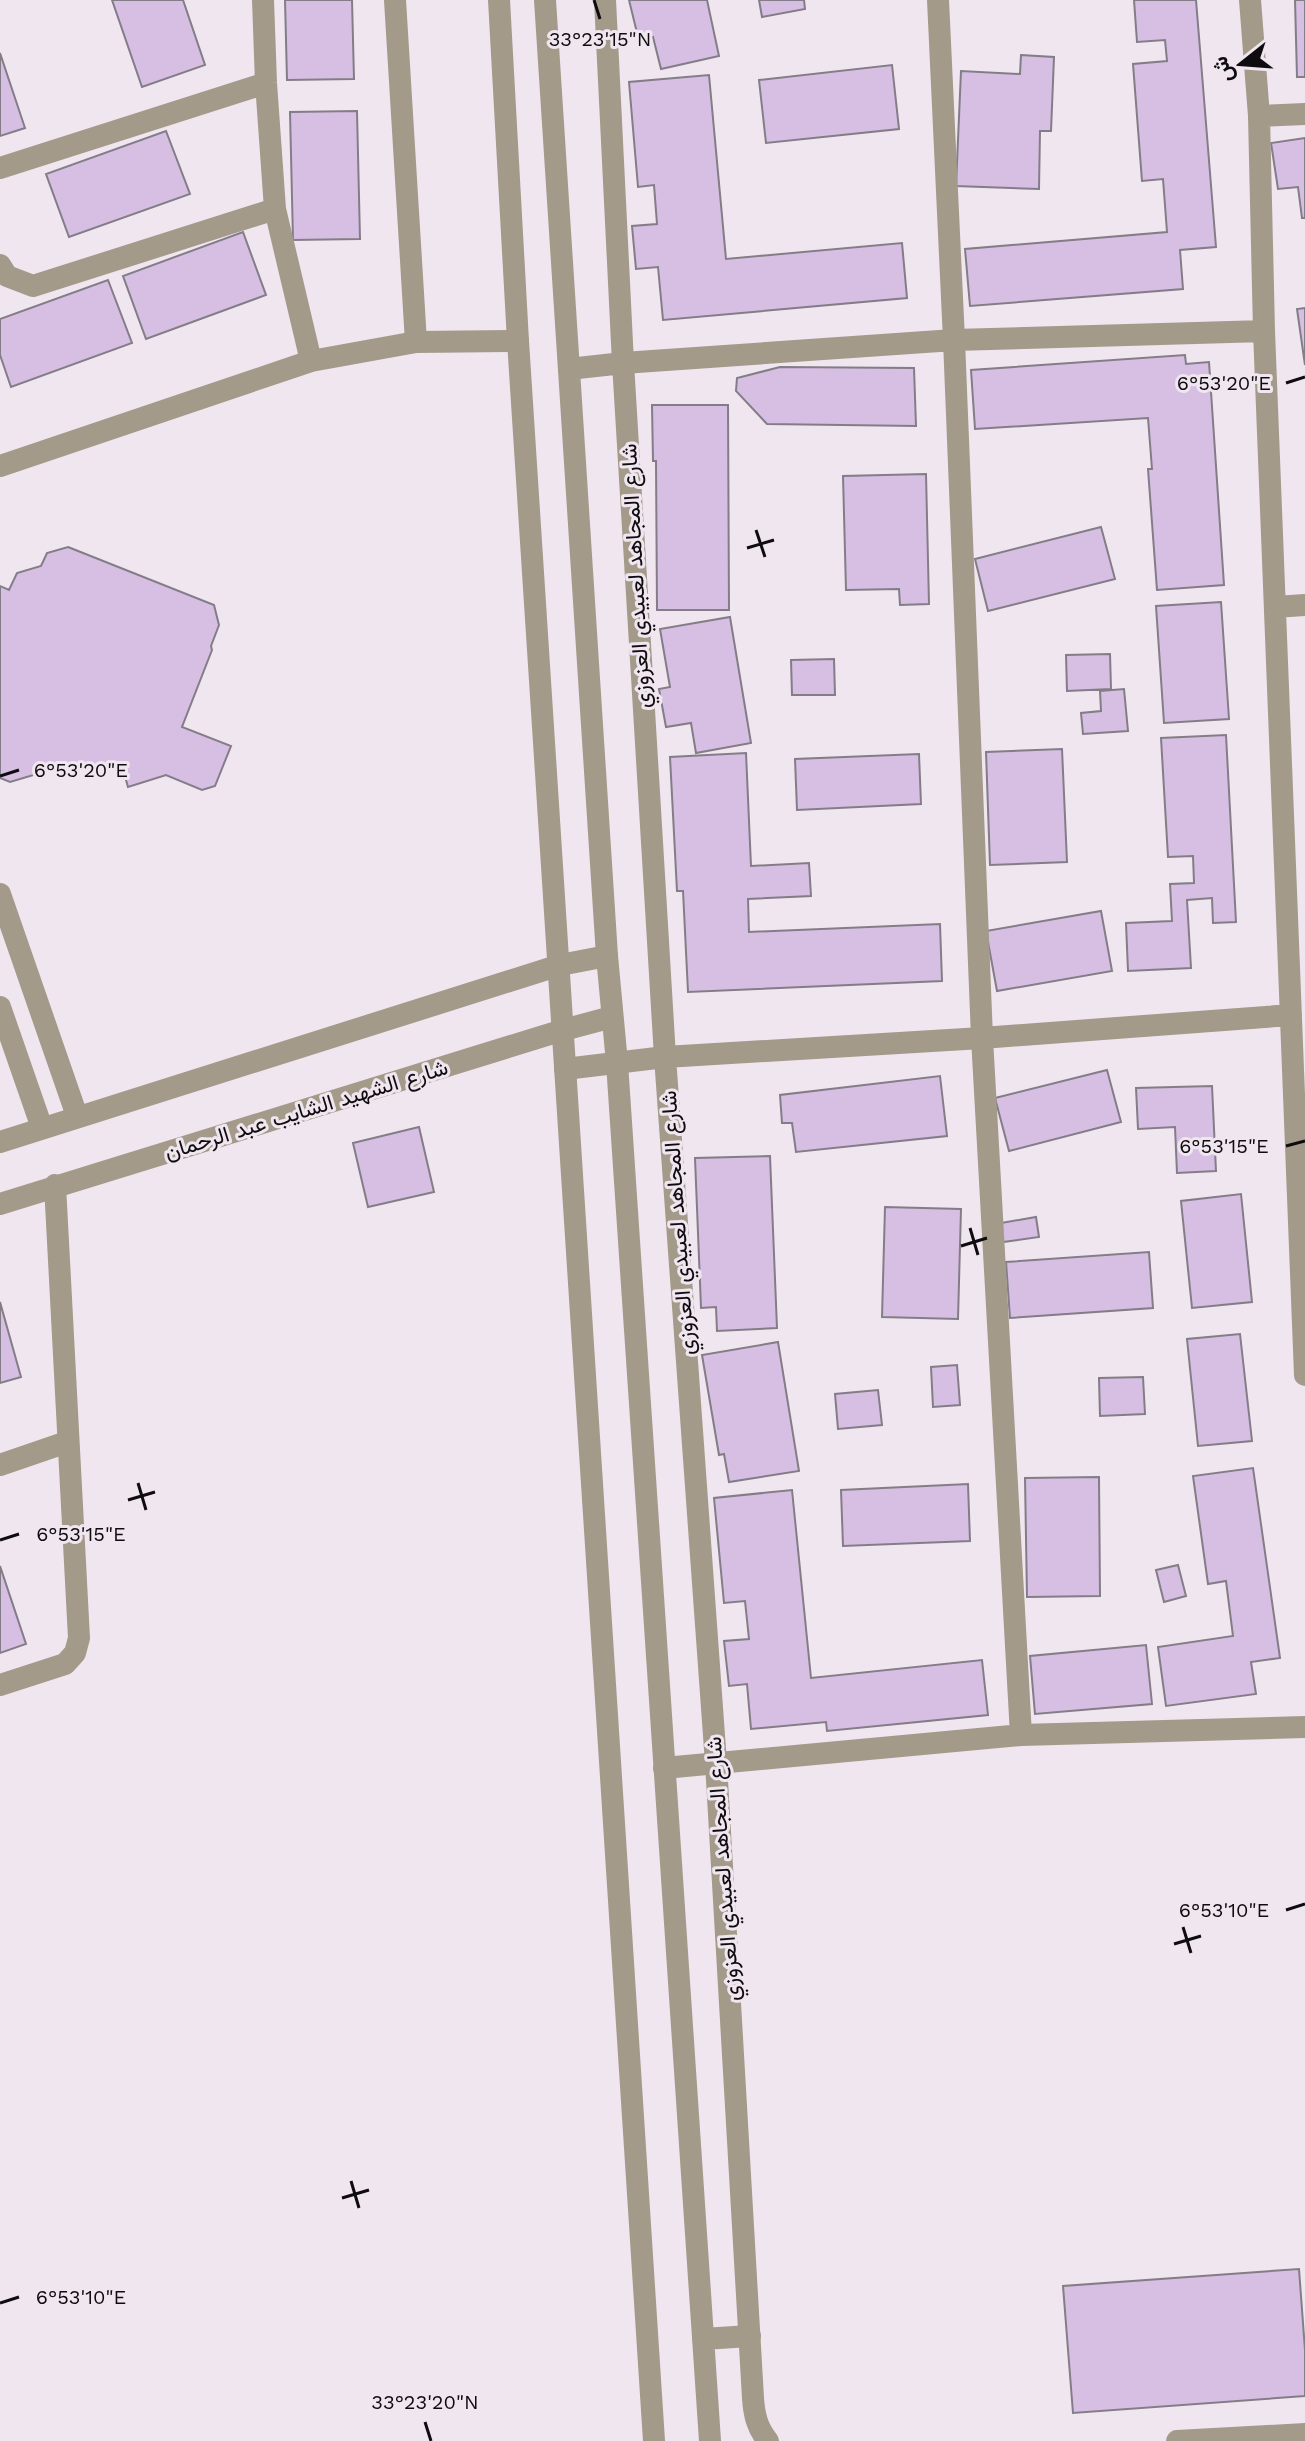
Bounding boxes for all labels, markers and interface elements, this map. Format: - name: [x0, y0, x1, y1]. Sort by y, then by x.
- north arrow: [1201, 24, 1281, 104]
- text: 33°23'15"N: [549, 27, 651, 51]
- text: ش: [1207, 53, 1239, 86]
- text: 6°53'20"E: [1177, 371, 1271, 395]
- street label: شارع المجاهد لعبيدي العزوزي: [616, 443, 661, 709]
- text: 6°53'20"E: [34, 758, 128, 782]
- street label: شارع الشهيد الشايب عبد الرحمان: [161, 1054, 451, 1166]
- street label: شارع المجاهد لعبيدي العزوزي: [656, 1089, 705, 1356]
- text: 6°53'15"E: [1179, 1134, 1269, 1158]
- text: 6°53'15"E: [36, 1522, 126, 1546]
- street label: شارع المجاهد لعبيدي العزوزي: [701, 1735, 750, 2002]
- text: 6°53'10"E: [1179, 1898, 1269, 1922]
- text: 6°53'10"E: [36, 2285, 126, 2309]
- text: 33°23'20"N: [371, 2390, 479, 2414]

